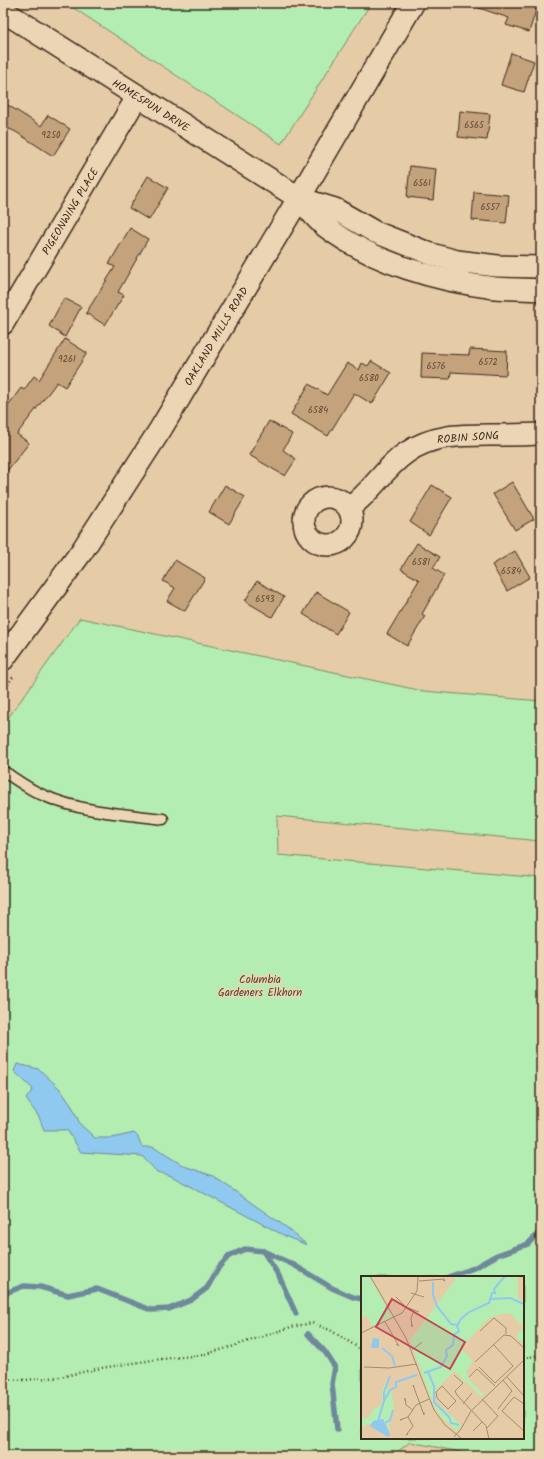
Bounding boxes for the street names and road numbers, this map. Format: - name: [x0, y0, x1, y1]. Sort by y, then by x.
- street label: HOMESPUN DRIVE: [108, 75, 193, 137]
- street label: PIGEONWING PLACE: [38, 164, 104, 259]
- street label: OAKLAND MILLS ROAD: [180, 283, 254, 390]
- street label: ROBIN SONG: [436, 427, 500, 449]

